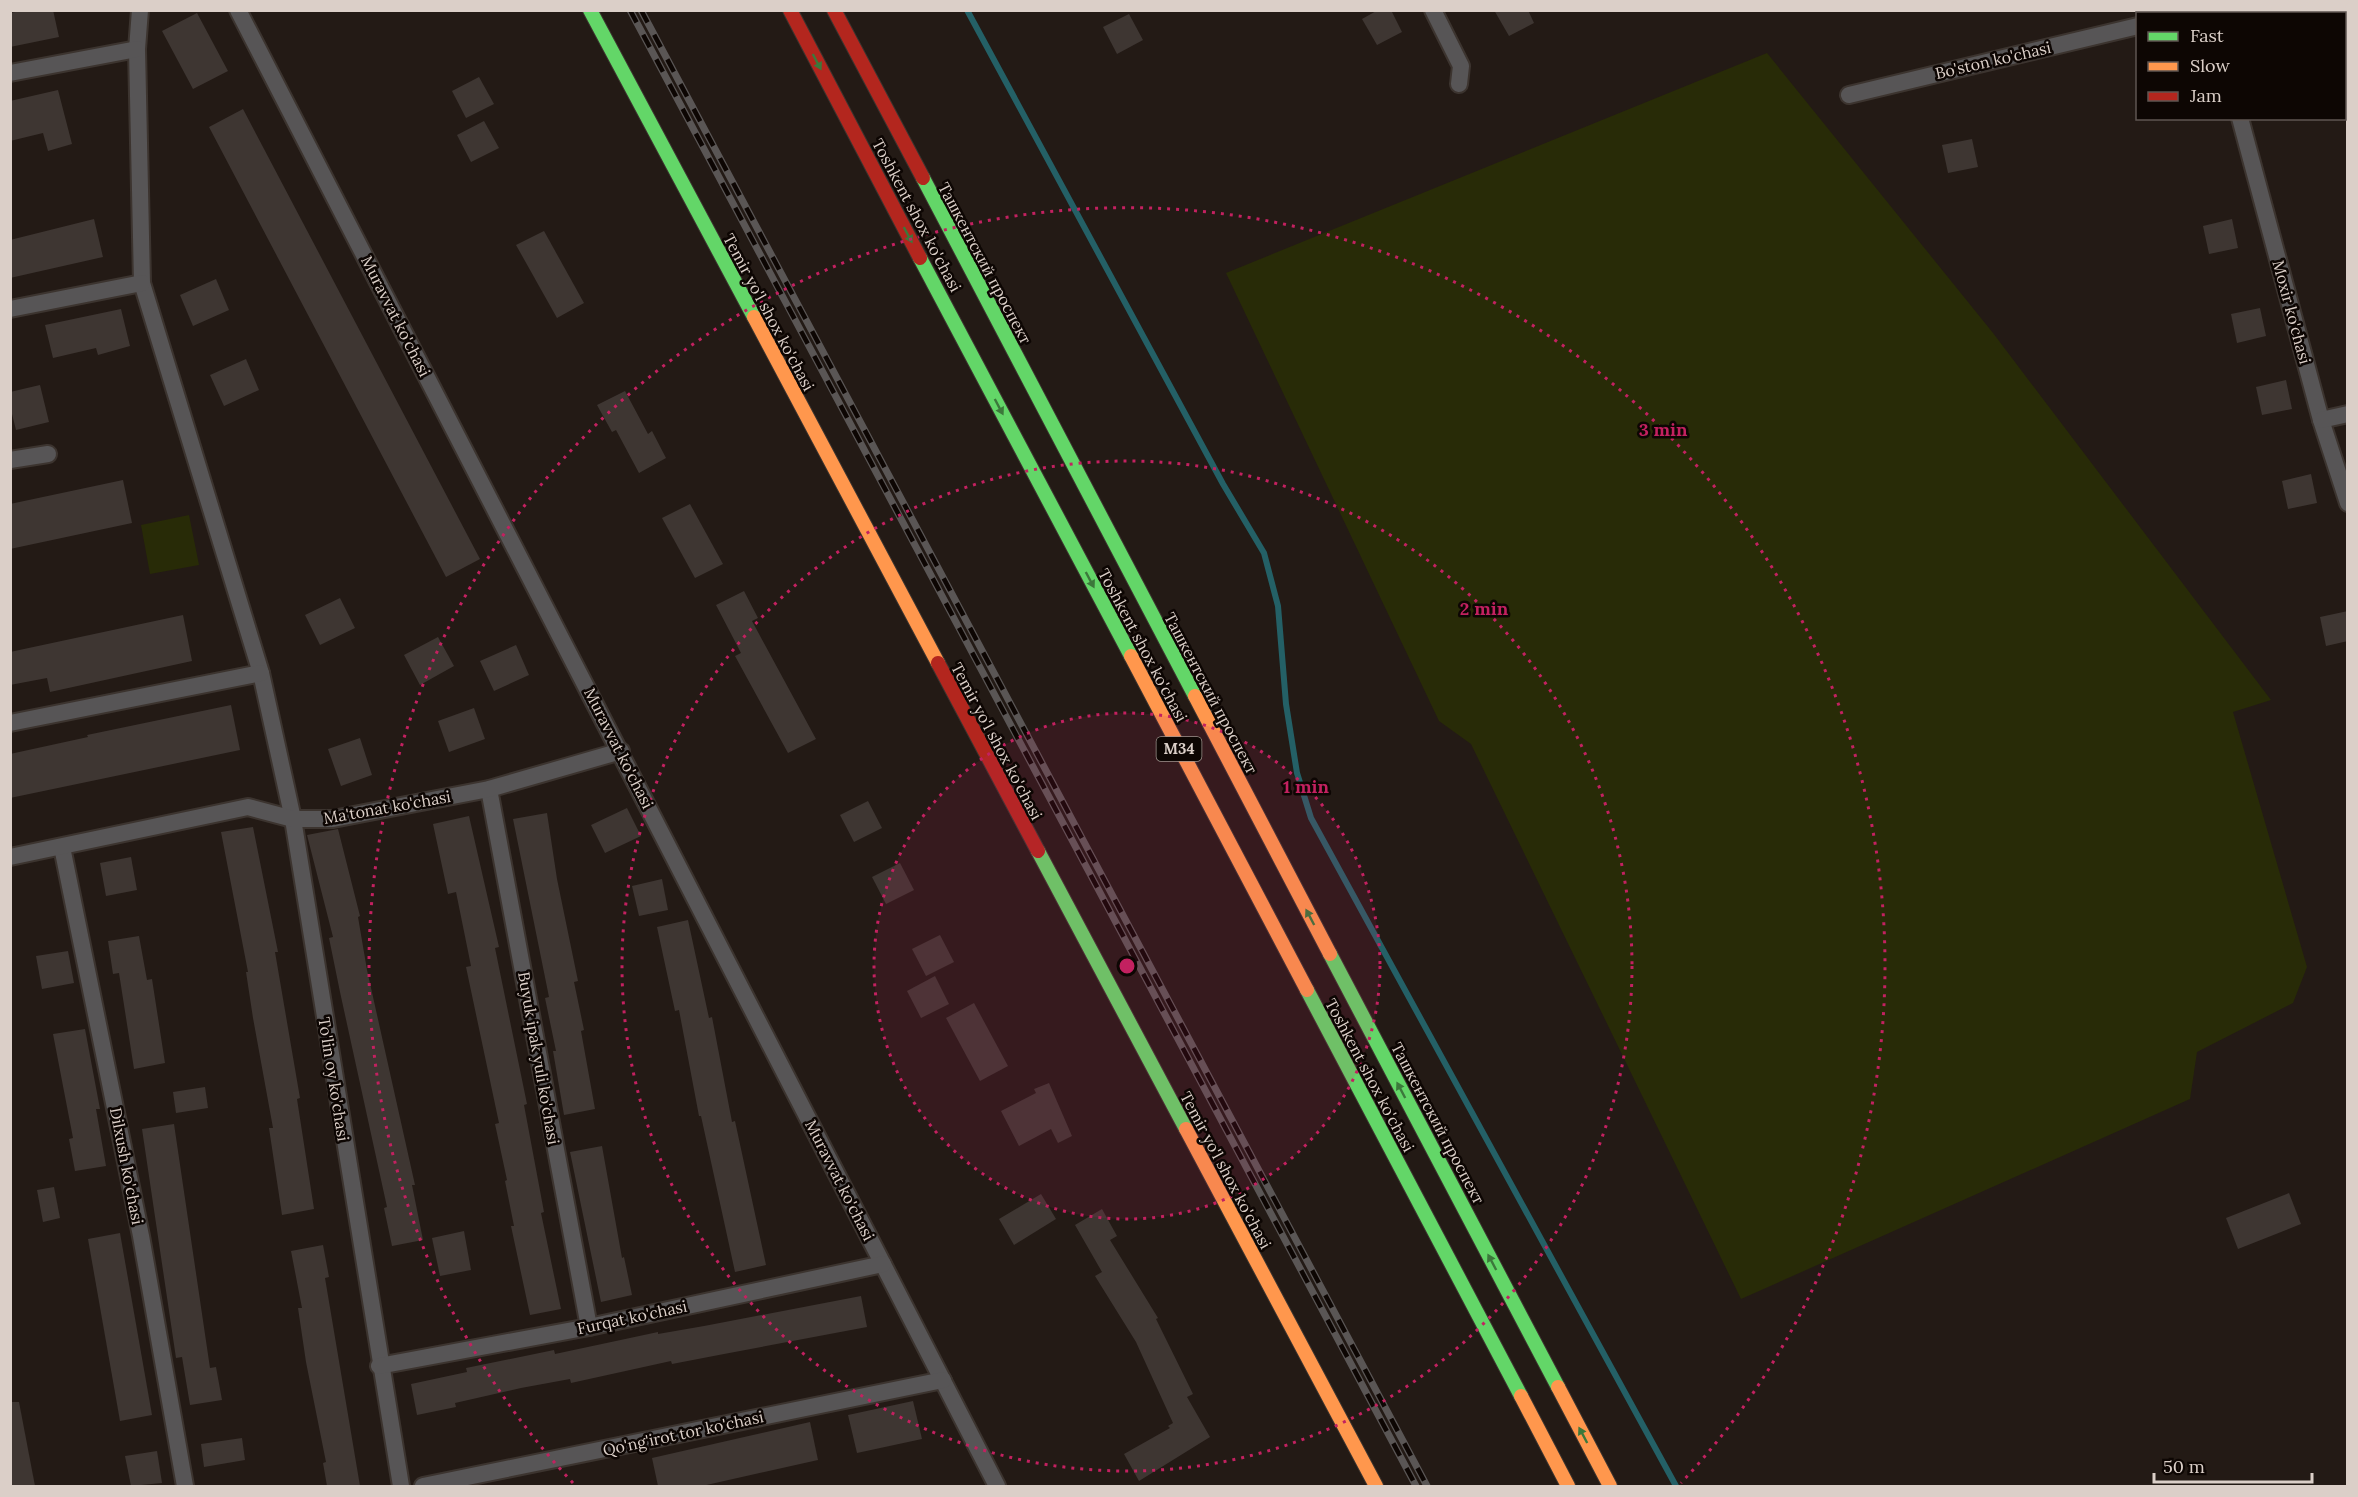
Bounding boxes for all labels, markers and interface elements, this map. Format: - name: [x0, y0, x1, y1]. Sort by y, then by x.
- legend: [2136, 12, 2346, 120]
- text: Fast: [2190, 24, 2224, 47]
- street label: Bo'ston ko'chasi: [1933, 37, 2053, 83]
- one-way arrow: [812, 54, 822, 71]
- text: Slow: [2190, 54, 2230, 77]
- text: Jam: [2189, 84, 2222, 107]
- street label: Toshkent shox ko'chasi: [868, 135, 966, 295]
- street label: Ташкентский проспект: [934, 179, 1036, 347]
- one-way arrow: [903, 226, 913, 243]
- street label: Temir yo'l shox ko'chasi: [719, 230, 819, 394]
- street label: Muravvat ko'chasi: [357, 252, 435, 380]
- street label: Moxir ko'chasi: [2269, 258, 2315, 366]
- one-way arrow: [994, 399, 1004, 416]
- text: 3 min: [1639, 418, 1688, 441]
- street label: Toshkent shox ko'chasi: [1094, 565, 1192, 725]
- one-way arrow: [1085, 571, 1095, 588]
- text: 2 min: [1460, 597, 1509, 620]
- street label: Ташкентский проспект: [1160, 609, 1262, 777]
- street label: Temir yo'l shox ko'chasi: [947, 659, 1047, 823]
- street label: Muravvat ko'chasi: [580, 684, 658, 812]
- road number: M34: [1156, 737, 1202, 761]
- text: 1 min: [1283, 775, 1329, 798]
- street label: Ma'tonat ko'chasi: [322, 786, 452, 828]
- one-way arrow: [1306, 908, 1316, 926]
- centre of rings: [1117, 956, 1137, 976]
- street label: Buyuk ipak yuli ko'chasi: [514, 970, 564, 1146]
- street label: Toshkent shox ko'chasi: [1321, 995, 1419, 1155]
- street label: To'lin oy ko'chasi: [314, 1015, 354, 1143]
- street label: Ташкентский проспект: [1387, 1039, 1489, 1207]
- one-way arrow: [1396, 1081, 1406, 1098]
- street label: Temir yo'l shox ko'chasi: [1176, 1088, 1276, 1252]
- street label: Dilxush ko'chasi: [106, 1106, 148, 1226]
- street label: Muravvat ko'chasi: [801, 1116, 879, 1244]
- one-way arrow: [1487, 1253, 1497, 1270]
- street label: Furqat ko'chasi: [575, 1296, 689, 1338]
- street label: Qo'ng'irot tor ko'chasi: [601, 1406, 765, 1460]
- one-way arrow: [1578, 1426, 1588, 1443]
- scale bar: [2154, 1446, 2312, 1484]
- text: 50 m: [2163, 1455, 2205, 1478]

